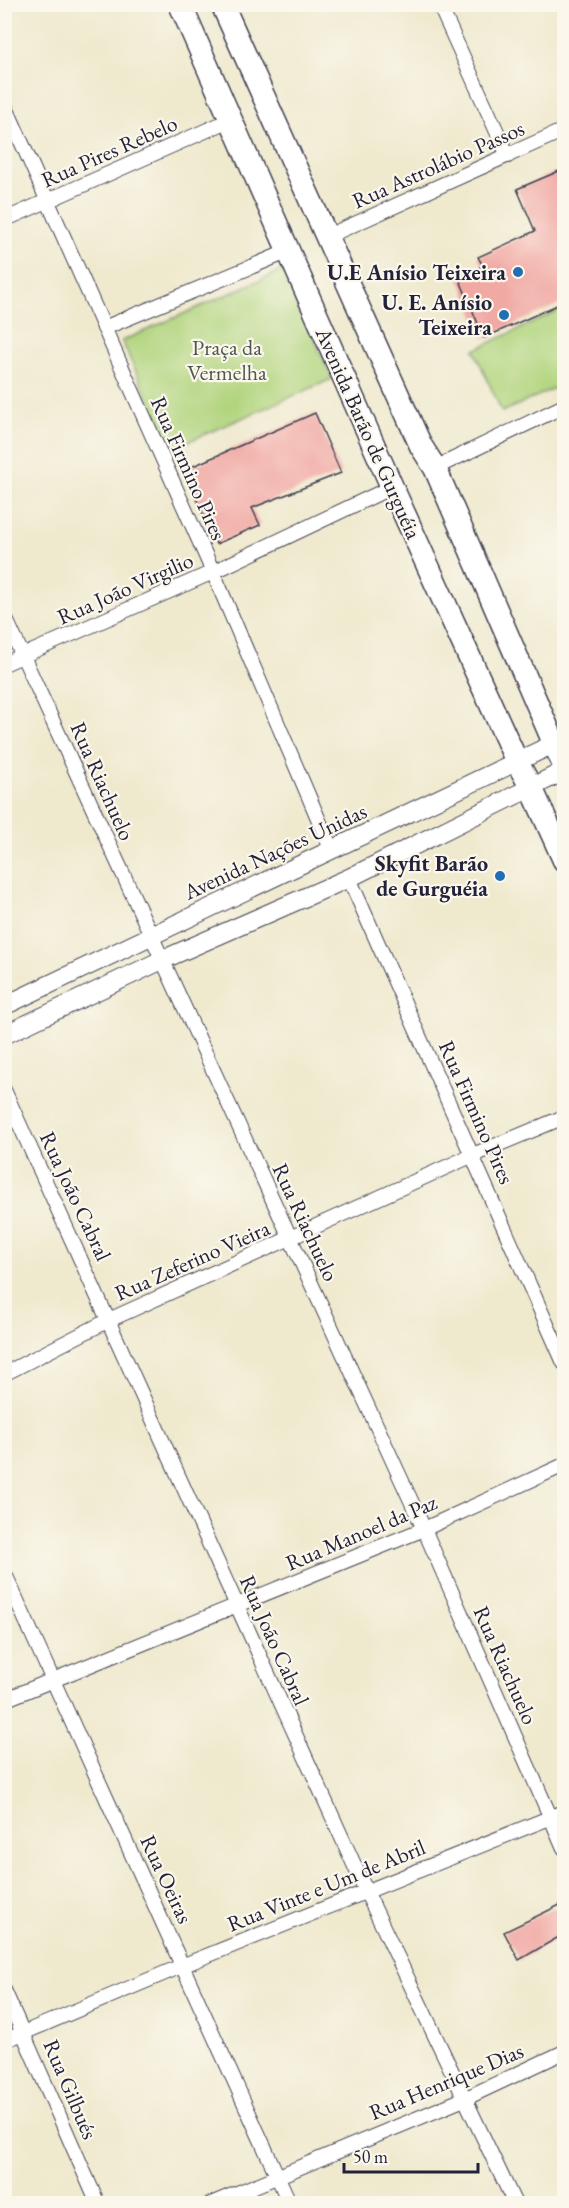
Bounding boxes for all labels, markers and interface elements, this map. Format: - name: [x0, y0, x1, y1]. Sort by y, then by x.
- street label: Rua Pires Rebelo: [37, 109, 182, 194]
- street label: Rua Astrolábio Passos: [347, 113, 529, 215]
- place label: U.E Anísio Teixeira: [327, 258, 506, 287]
- marker: U.E Anísio Teixeira: [511, 265, 525, 279]
- place label: U. E. Anísio Teixeira: [381, 288, 492, 342]
- marker: U. E. Anísio Teixeira: [497, 308, 511, 322]
- street label: Avenida Barão de Gurguéia: [308, 322, 428, 544]
- park label: Praça da Vermelha: [187, 333, 267, 387]
- street label: Rua Firmino Pires: [144, 392, 233, 545]
- street label: Rua João Virgilio: [53, 545, 198, 631]
- street label: Rua Riachuelo: [63, 717, 142, 845]
- street label: Avenida Nações Unidas: [178, 796, 371, 907]
- place label: Skyfit Barão de Gurguéia: [375, 849, 488, 903]
- marker: Skyfit Barão de Gurguéia: [493, 869, 507, 883]
- street label: Rua Firmino Pires: [432, 1036, 521, 1189]
- street label: Rua João Cabral: [33, 1127, 118, 1266]
- street label: Rua Riachuelo: [266, 1159, 346, 1286]
- street label: Rua Zeferino Vieira: [110, 1213, 274, 1308]
- street label: Rua Manoel da Paz: [281, 1487, 442, 1577]
- street label: Rua João Cabral: [233, 1571, 316, 1710]
- street label: Rua Riachuelo: [466, 1601, 545, 1729]
- street label: Rua Oeiras: [133, 1830, 200, 1928]
- street label: Rua Vinte e Um de Abril: [223, 1832, 429, 1938]
- street label: Rua Gilbués: [37, 2035, 105, 2144]
- street label: Rua Henrique Dias: [365, 2036, 528, 2127]
- scale bar: [344, 2136, 478, 2174]
- text: 50 m: [353, 2145, 388, 2168]

